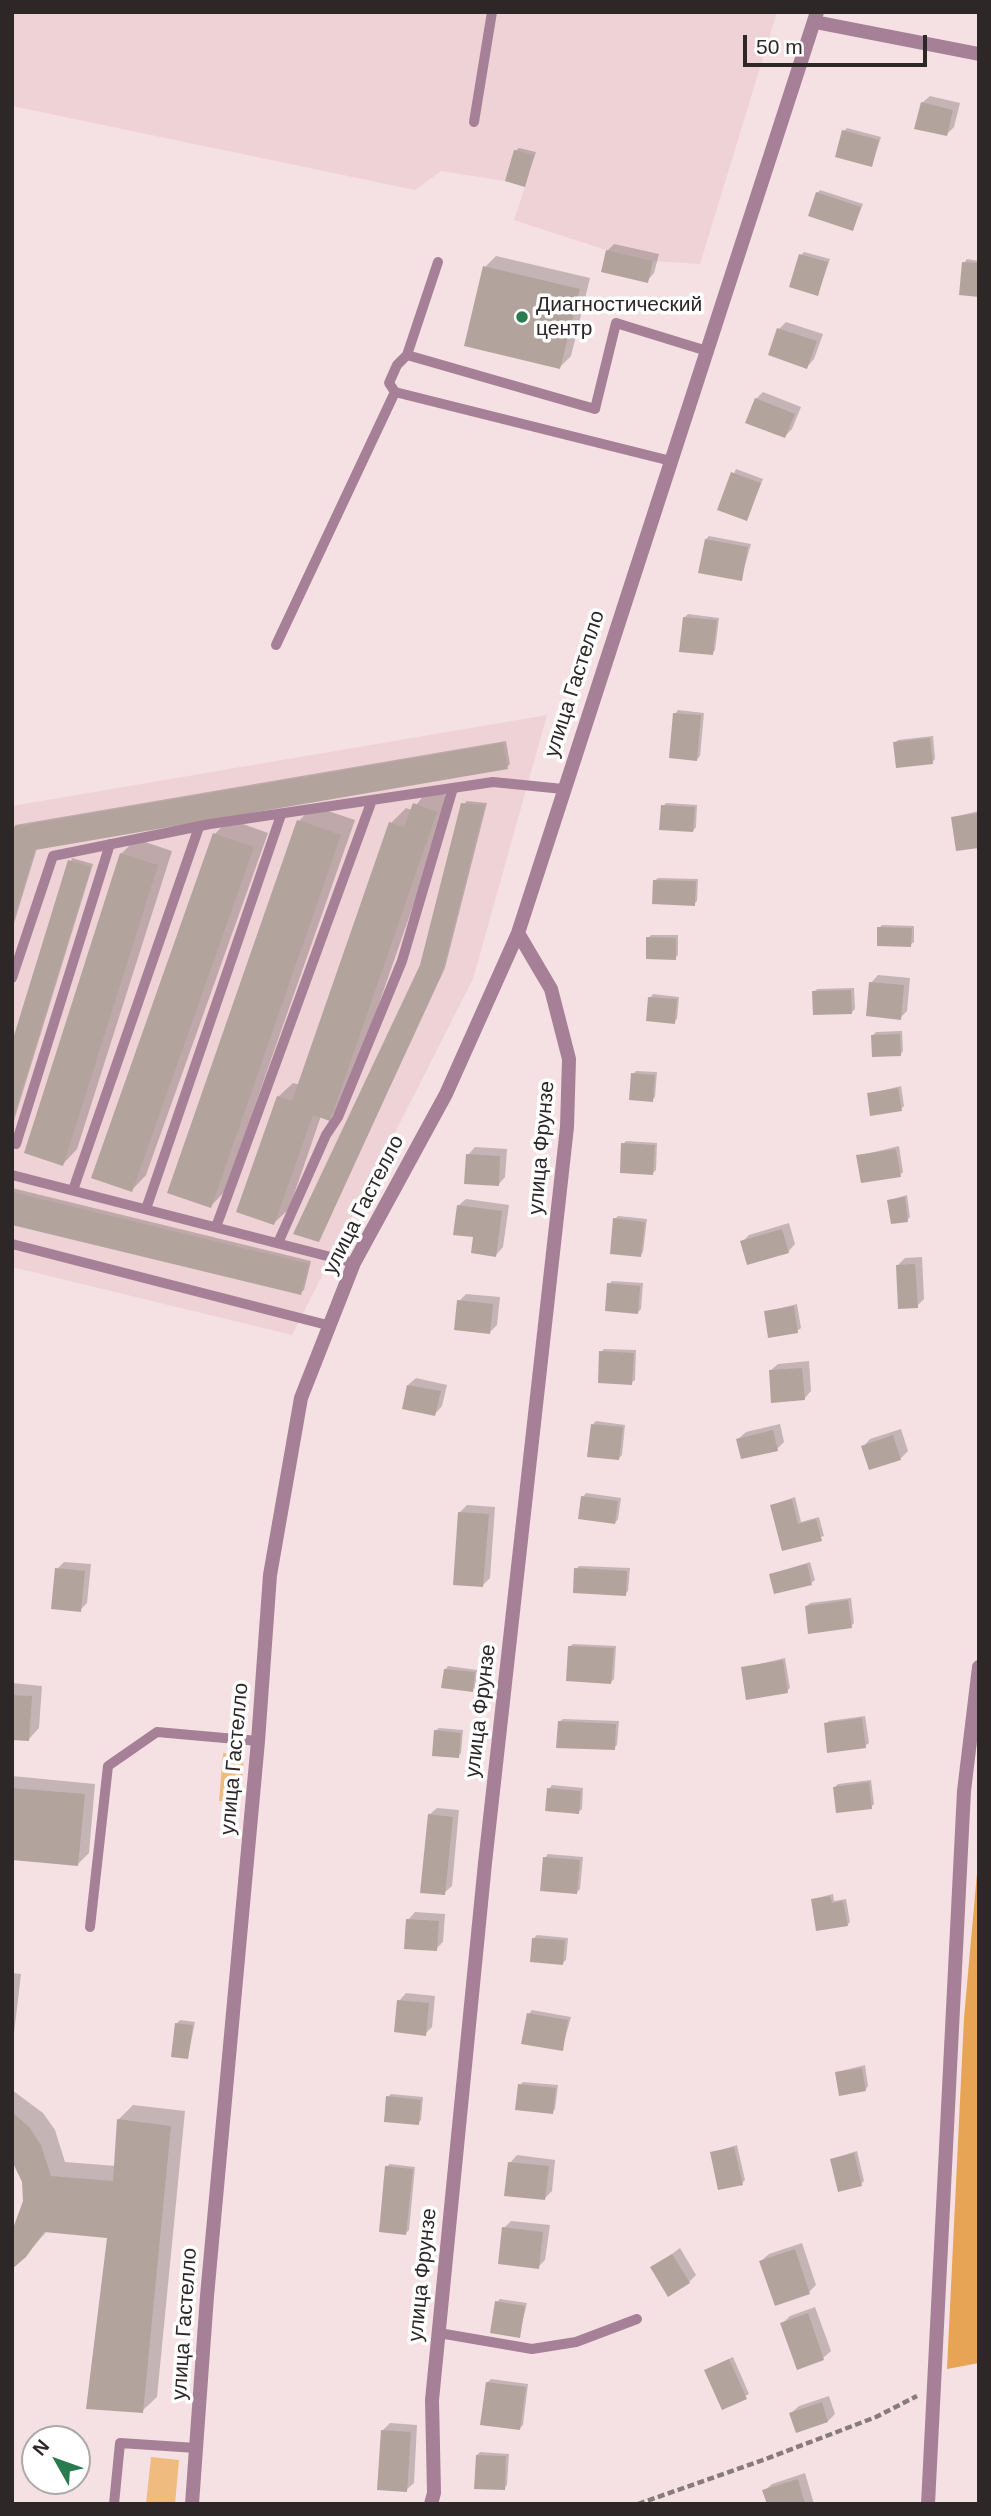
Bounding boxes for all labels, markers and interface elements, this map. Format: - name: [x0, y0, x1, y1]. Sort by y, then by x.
- scale bar: [746, 21, 930, 65]
- text: 50 m: [756, 35, 803, 58]
- place label: Диагностический центр: [536, 292, 702, 342]
- marker: Диагностический центр: [514, 309, 530, 325]
- street label: улица Гастелло: [539, 607, 611, 761]
- street label: улица Фрунзе: [524, 1080, 560, 1216]
- street label: улица Гастелло: [318, 1131, 410, 1279]
- street label: улица Фрунзе: [460, 1643, 502, 1779]
- street label: улица Гастелло: [216, 1682, 254, 1836]
- street label: улица Фрунзе: [403, 2207, 443, 2343]
- street label: улица Гастелло: [167, 2247, 203, 2401]
- north arrow: [21, 2425, 91, 2495]
- text: N: [29, 2435, 54, 2459]

